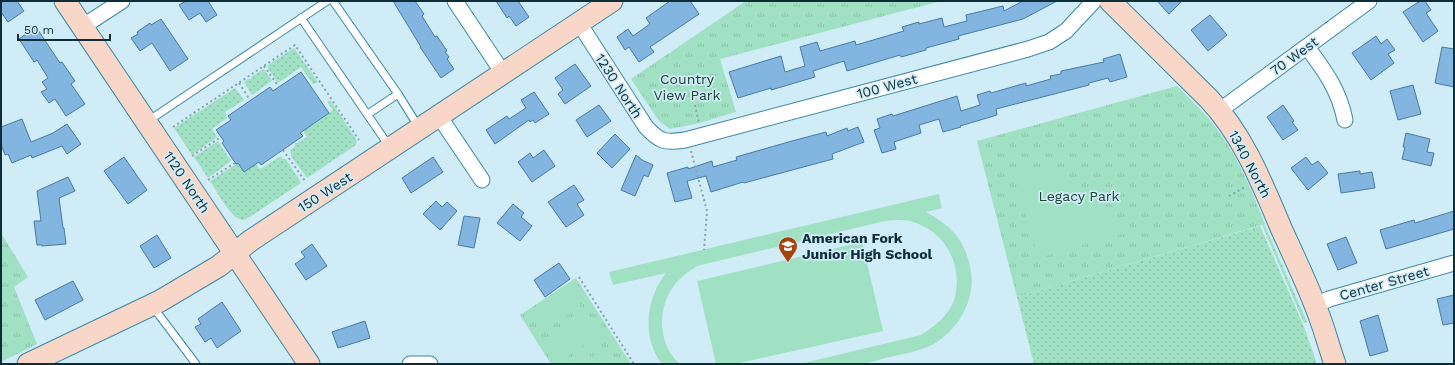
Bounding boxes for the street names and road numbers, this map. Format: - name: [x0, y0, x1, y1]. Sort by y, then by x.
- street label: 70 West: [1267, 33, 1321, 79]
- street label: 1230 North: [592, 51, 646, 121]
- street label: 100 West: [855, 70, 919, 102]
- street label: 1340 North: [1226, 128, 1274, 200]
- street label: 1120 North: [161, 148, 213, 216]
- street label: 150 West: [295, 169, 355, 215]
- street label: Center Street: [1337, 263, 1431, 303]

